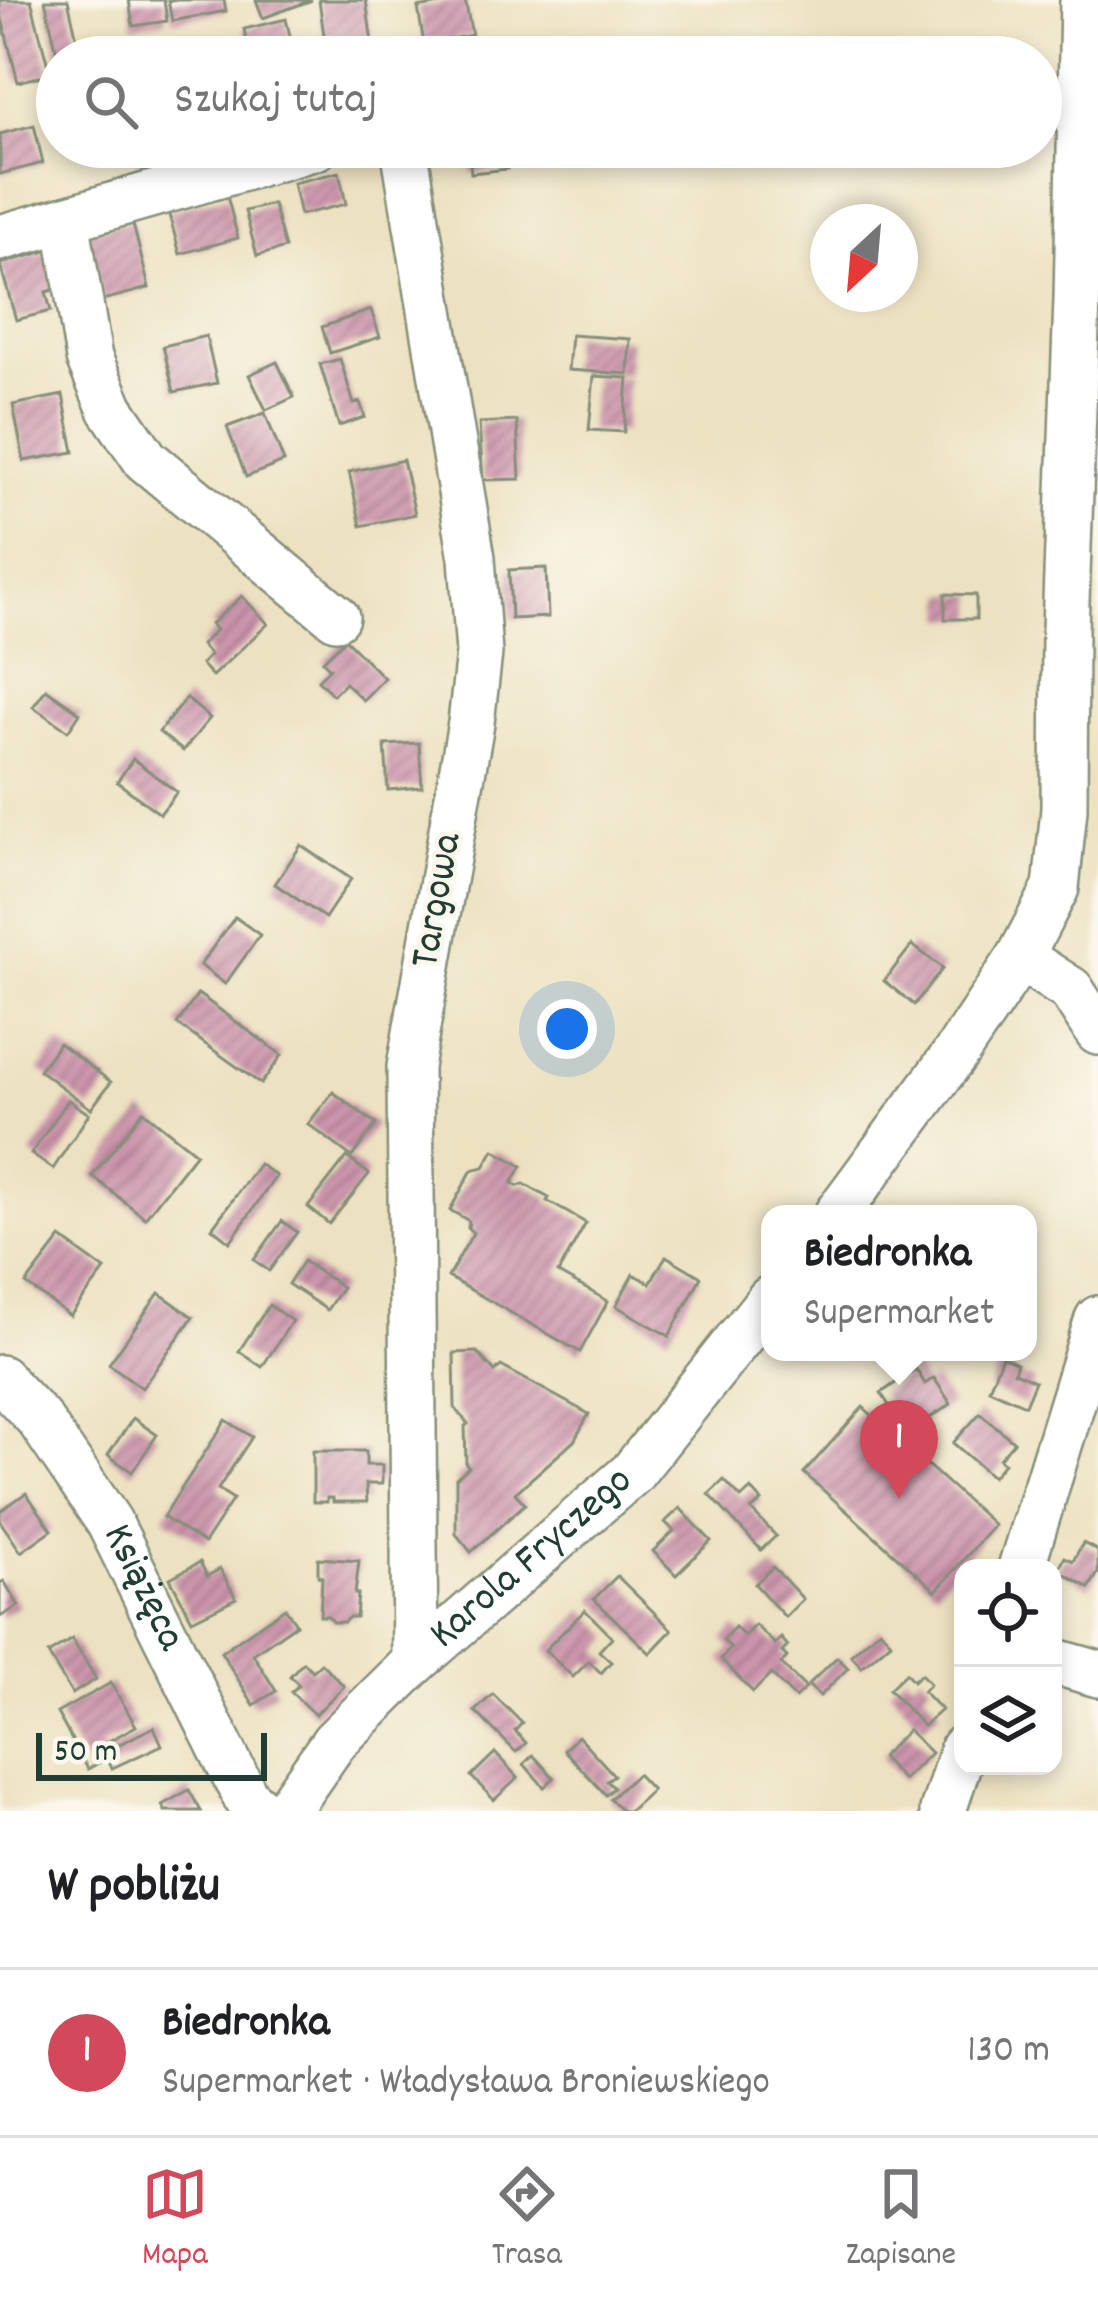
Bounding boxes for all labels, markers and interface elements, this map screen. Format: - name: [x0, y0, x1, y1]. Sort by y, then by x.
- search box: [36, 36, 1062, 168]
- icon: search: [78, 69, 144, 135]
- text: Szukaj tutaj: [174, 70, 378, 134]
- north arrow: [810, 204, 918, 312]
- street label: Targowa: [398, 828, 481, 973]
- your location: [537, 999, 597, 1059]
- popup: [761, 1205, 1037, 1361]
- text: Biedronka: [804, 1224, 971, 1288]
- text: Supermarket: [804, 1288, 994, 1343]
- pin: 1: [860, 1400, 938, 1499]
- street label: Karola Fryczego: [418, 1454, 648, 1665]
- street label: Książęca: [85, 1515, 199, 1663]
- map controls: [954, 1559, 1062, 1775]
- button: locate: [954, 1559, 1062, 1667]
- button: layers: [954, 1667, 1062, 1775]
- scale bar: [36, 1727, 267, 1780]
- text: 50 m: [54, 1730, 118, 1777]
- text: W pobliżu: [48, 1853, 220, 1925]
- text: Biedronka: [162, 1993, 330, 2057]
- text: 1: [83, 2025, 91, 2080]
- text: 130 m: [967, 2025, 1050, 2080]
- text: Supermarket · Władysława Broniewskiego: [162, 2057, 770, 2112]
- tab: Mapa: [142, 2161, 208, 2280]
- tab: Trasa: [492, 2161, 562, 2280]
- tab: Zapisane: [846, 2161, 956, 2280]

